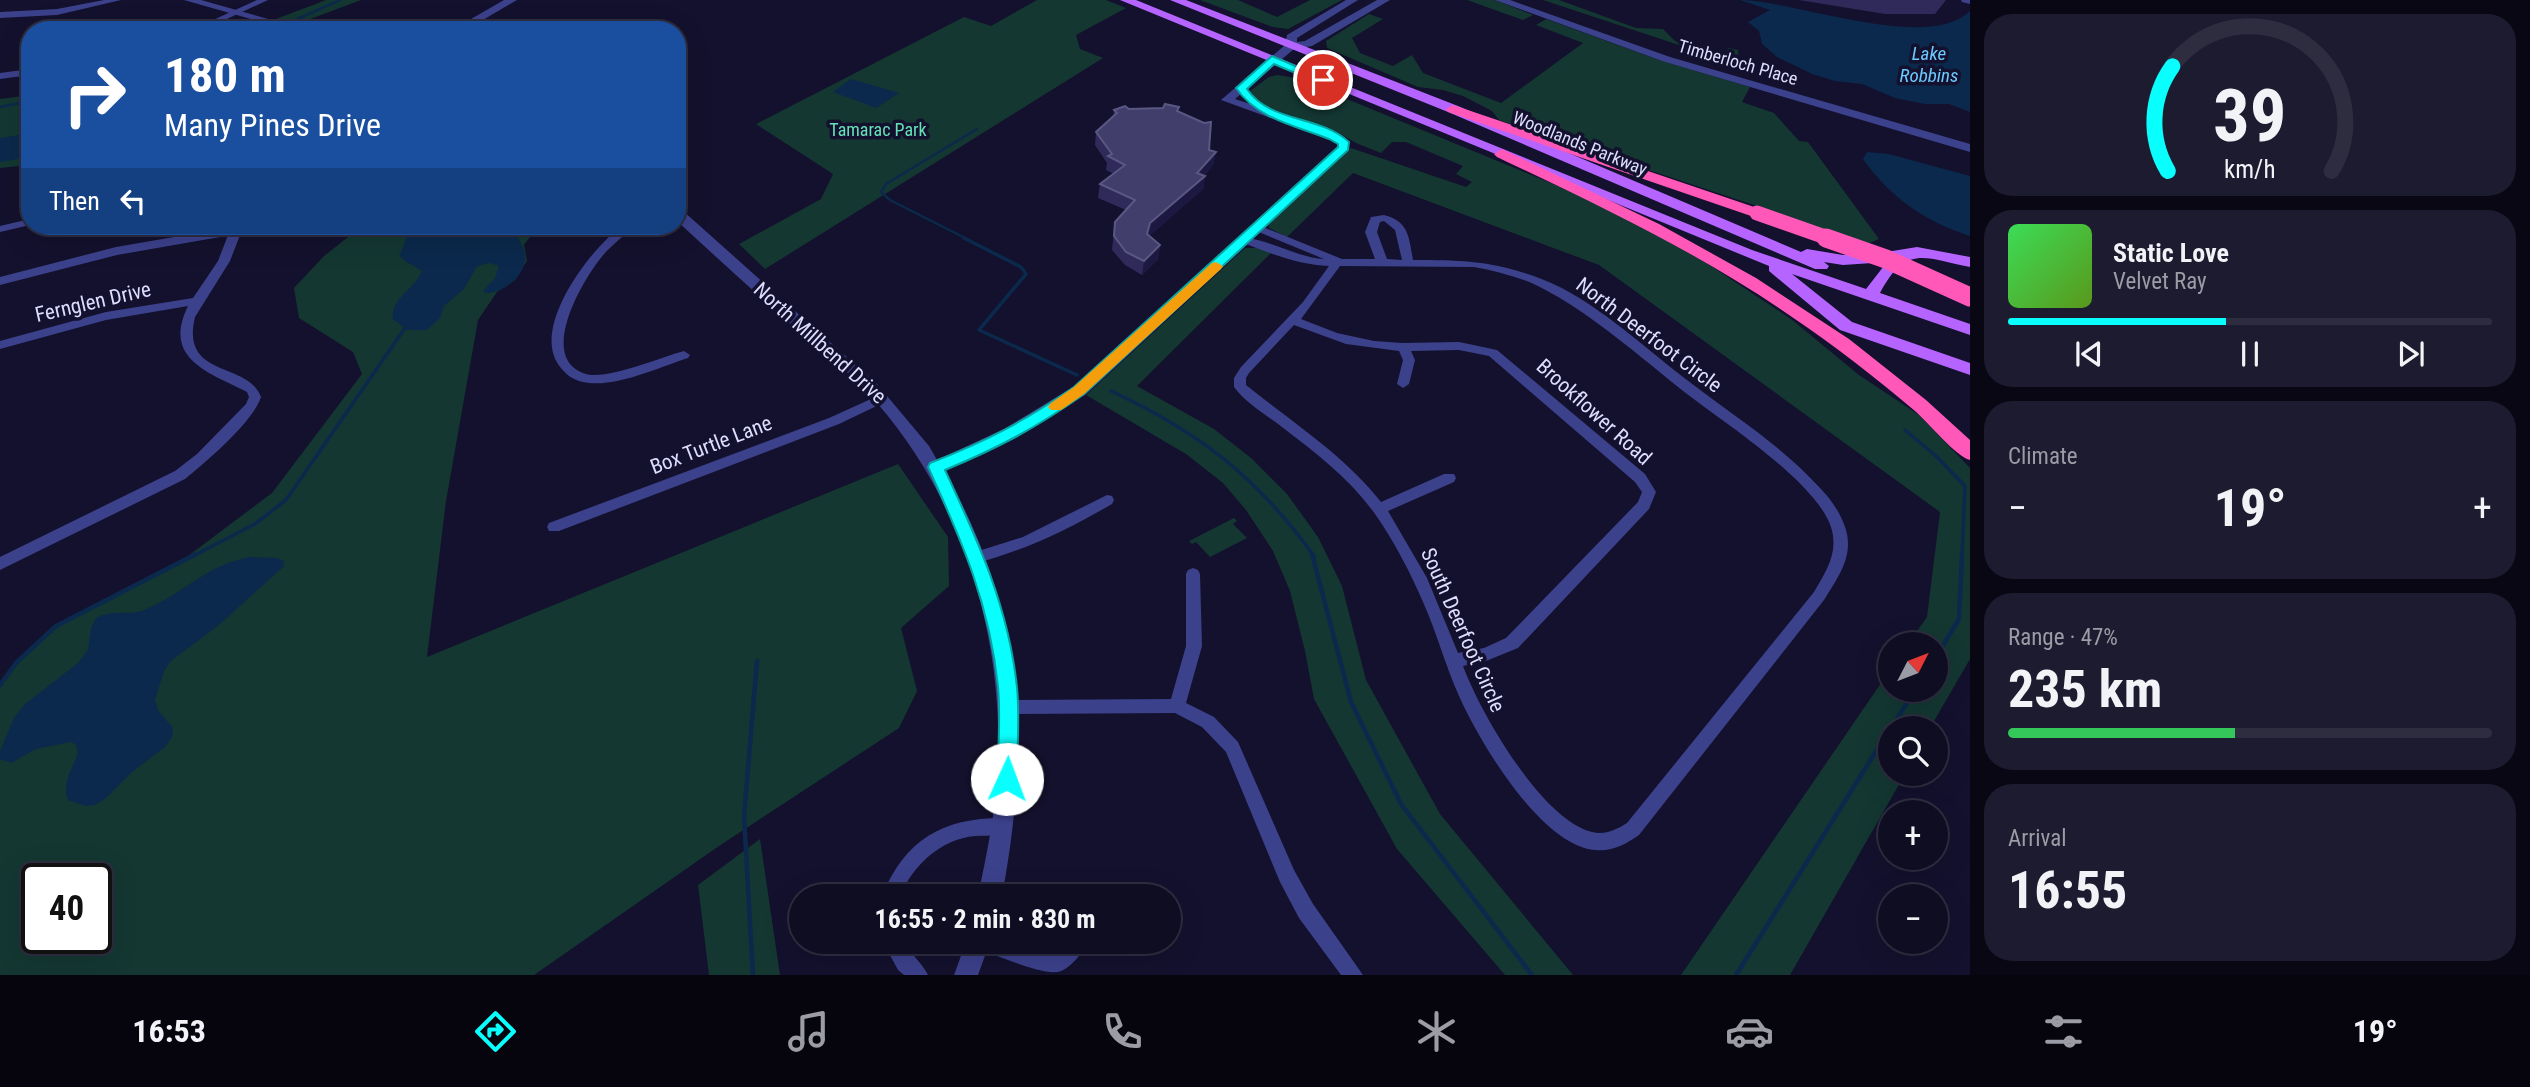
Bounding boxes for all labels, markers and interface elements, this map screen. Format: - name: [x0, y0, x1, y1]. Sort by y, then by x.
- street label: Timberloch Place: [1676, 35, 1800, 89]
- water label: Lake Robbins: [1900, 42, 1958, 87]
- text: 180 m: [164, 47, 286, 104]
- icon: right: [49, 49, 140, 140]
- pin: [1293, 50, 1353, 110]
- icon: arrive: [1304, 61, 1342, 99]
- text: 39: [2213, 73, 2287, 159]
- text: Many Pines Drive: [164, 106, 381, 144]
- street label: Woodlands Parkway: [1510, 106, 1651, 180]
- park label: Tamarac Park: [829, 119, 927, 140]
- text: km/h: [2224, 155, 2276, 184]
- icon: left: [114, 182, 152, 220]
- text: Then: [49, 186, 100, 216]
- text: Static Love: [2113, 238, 2229, 268]
- text: Velvet Ray: [2113, 268, 2207, 295]
- street label: North Deerfoot Circle: [1572, 272, 1727, 398]
- street label: Fernglen Drive: [33, 277, 153, 327]
- street label: North Millbend Drive: [749, 277, 891, 409]
- icon: previous: [2070, 335, 2108, 373]
- icon: pause: [2231, 335, 2269, 373]
- icon: next: [2392, 335, 2430, 373]
- street label: Brookflower Road: [1532, 354, 1656, 470]
- street label: Box Turtle Lane: [647, 411, 775, 479]
- text: Climate: [2008, 443, 2078, 470]
- text: 19°: [2214, 478, 2286, 539]
- text: −: [2008, 486, 2027, 530]
- text: +: [2473, 486, 2492, 530]
- street label: South Deerfoot Circle: [1416, 544, 1510, 716]
- text: Range · 47%: [2008, 624, 2118, 651]
- north arrow: [1878, 632, 1948, 702]
- map controls: [1878, 632, 1948, 954]
- text: 235 km: [2008, 659, 2162, 720]
- button: search: [1878, 716, 1948, 786]
- position arrow: [970, 742, 1044, 816]
- button: +: [1878, 800, 1948, 870]
- text: Arrival: [2008, 825, 2067, 852]
- text: 16:55: [2008, 860, 2127, 921]
- speed limit sign: 40: [21, 863, 112, 954]
- button: −: [1878, 884, 1948, 954]
- text: 16:55 · 2 min · 830 m: [875, 904, 1095, 934]
- icon: directions: [471, 1007, 520, 1056]
- icon: music: [784, 1007, 833, 1056]
- icon: phone: [1098, 1007, 1147, 1056]
- icon: climate: [1412, 1007, 1461, 1056]
- icon: car: [1725, 1007, 1774, 1056]
- icon: filters: [2039, 1007, 2088, 1056]
- text: 16:53: [132, 1012, 206, 1050]
- text: 19°: [2353, 1012, 2398, 1050]

